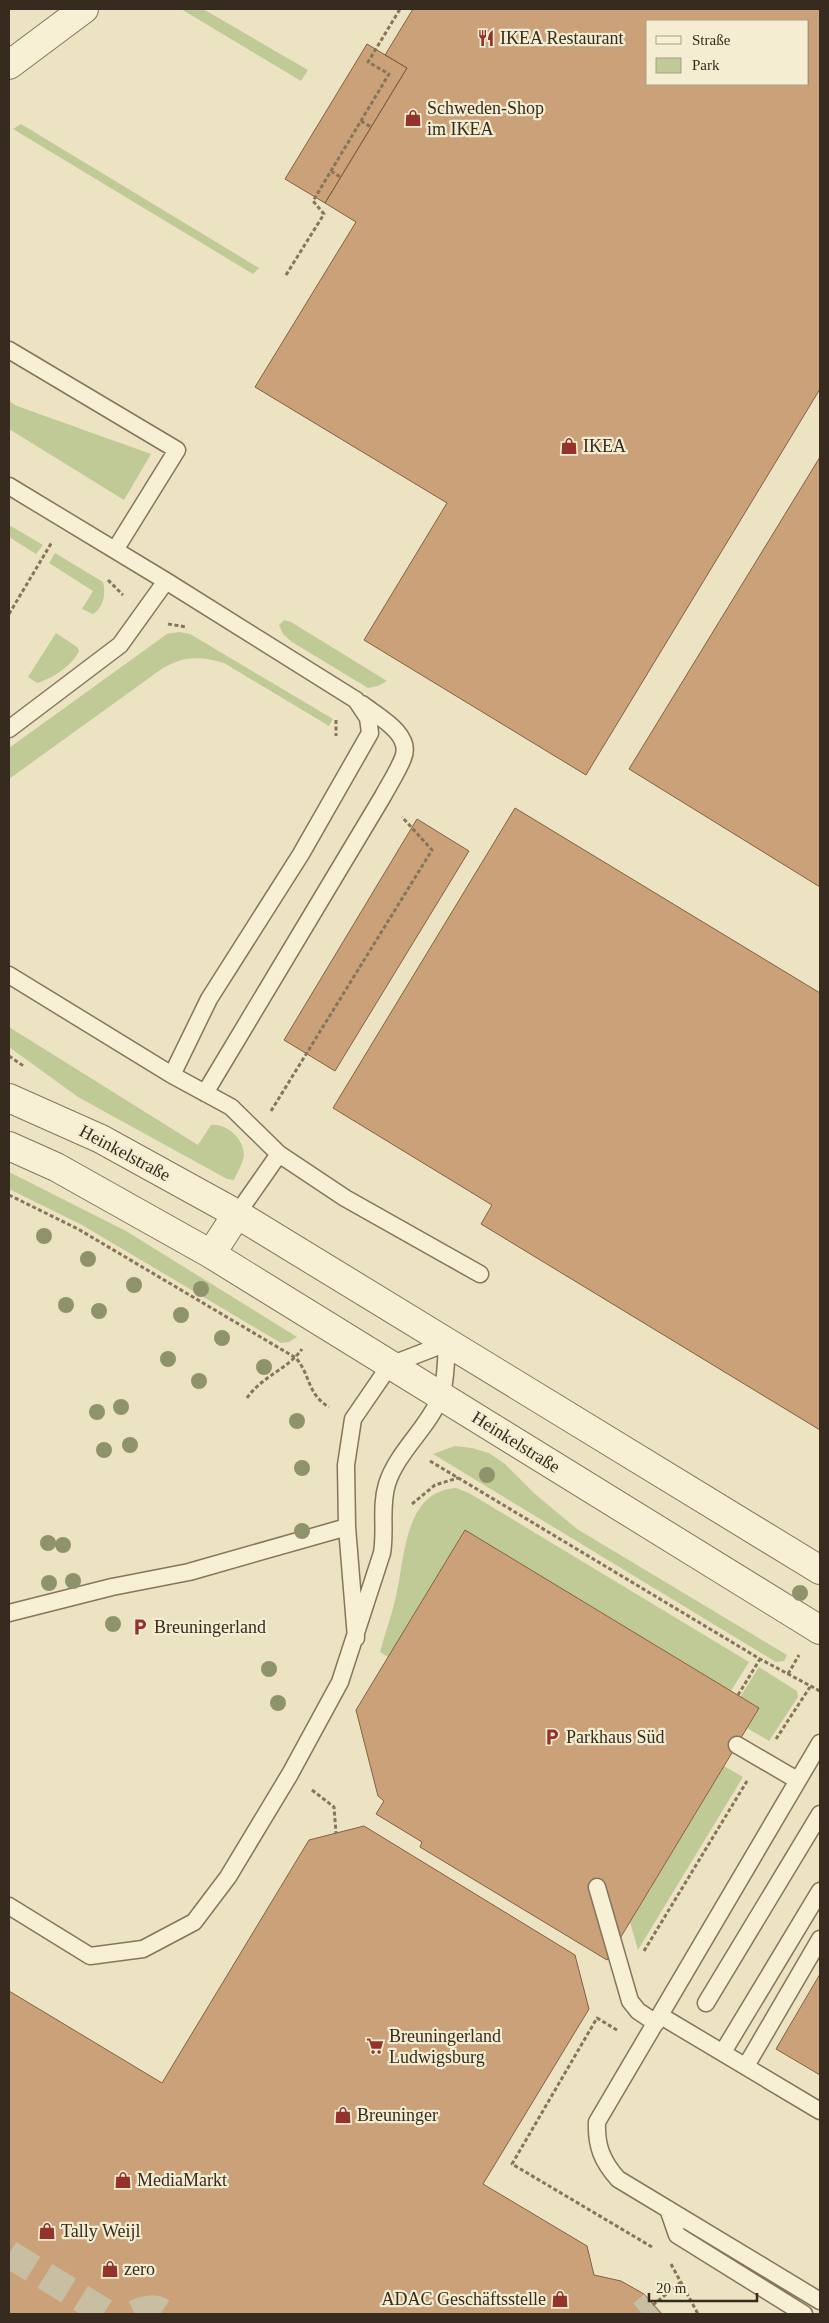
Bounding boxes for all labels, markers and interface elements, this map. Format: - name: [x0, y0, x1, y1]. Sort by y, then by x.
- legend: [646, 20, 809, 85]
- restaurant icon: IKEA Restaurant: [476, 28, 496, 48]
- place label: IKEA Restaurant: [500, 28, 623, 48]
- text: Straße: [692, 32, 731, 48]
- text: Park: [692, 57, 720, 73]
- place label: Schweden-Shop im IKEA: [427, 98, 544, 139]
- shop icon: Schweden-Shop im IKEA: [403, 108, 423, 128]
- shop icon: IKEA: [559, 436, 579, 456]
- place label: IKEA: [583, 436, 626, 456]
- street label: Heinkelstraße: [76, 1121, 174, 1185]
- street label: Heinkelstraße: [468, 1407, 564, 1477]
- parking icon: Breuningerland: [130, 1617, 150, 1637]
- place label: Breuningerland: [154, 1617, 266, 1637]
- parking icon: Parkhaus Süd: [542, 1727, 562, 1747]
- place label: Parkhaus Süd: [566, 1727, 665, 1747]
- place label: Breuningerland Ludwigsburg: [389, 2026, 501, 2067]
- supermarket icon: Breuningerland Ludwigsburg: [365, 2036, 385, 2056]
- shop icon: Breuninger: [333, 2105, 353, 2125]
- place label: Breuninger: [357, 2105, 438, 2125]
- shop icon: MediaMarkt: [113, 2170, 133, 2190]
- place label: MediaMarkt: [137, 2170, 227, 2190]
- shop icon: Tally Weijl: [37, 2221, 57, 2241]
- place label: Tally Weijl: [61, 2221, 140, 2241]
- shop icon: zero: [100, 2259, 120, 2279]
- place label: zero: [124, 2259, 155, 2279]
- scale bar: [649, 2270, 756, 2302]
- text: 20 m: [656, 2280, 687, 2296]
- place label: ADAC Geschäftsstelle: [382, 2289, 546, 2309]
- shop icon: ADAC Geschäftsstelle: [550, 2289, 570, 2309]

